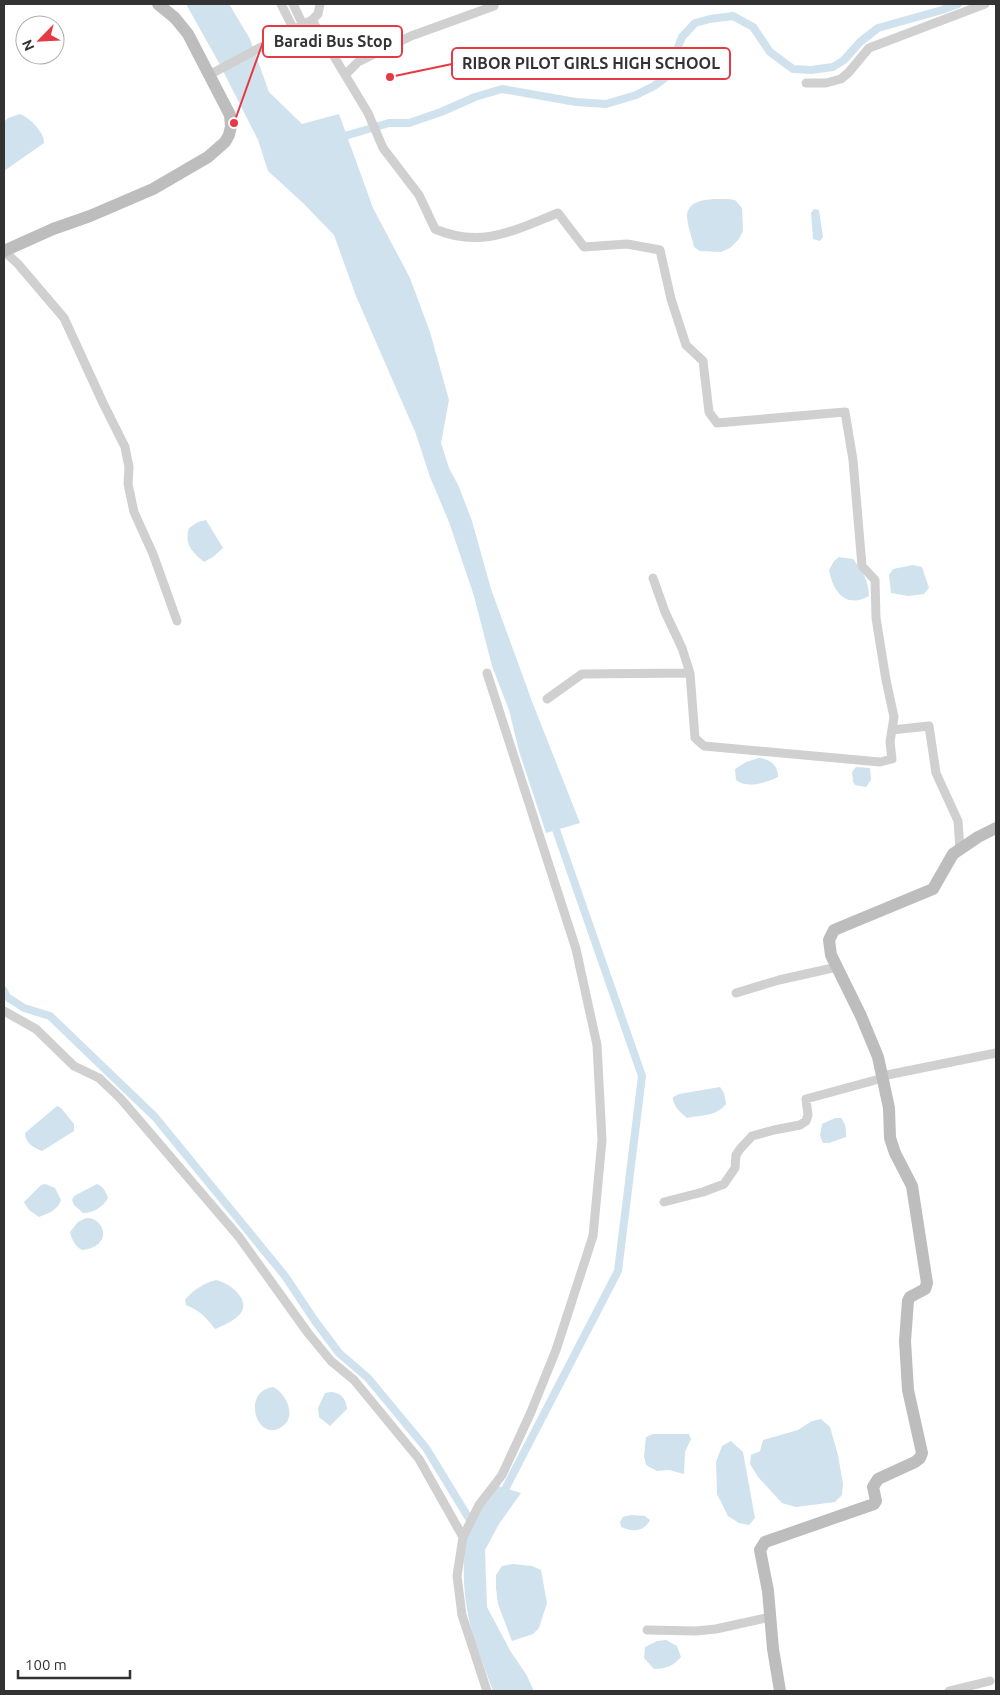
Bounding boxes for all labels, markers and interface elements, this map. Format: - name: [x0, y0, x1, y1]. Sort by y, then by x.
- north arrow: [15, 15, 65, 65]
- callout: Baradi Bus Stop: [263, 26, 402, 57]
- text: Baradi Bus Stop: [274, 32, 392, 50]
- text: N: [19, 37, 38, 53]
- callout: RIBOR PILOT GIRLS HIGH SCHOOL: [452, 48, 730, 79]
- text: RIBOR PILOT GIRLS HIGH SCHOOL: [462, 54, 720, 72]
- scale bar: [18, 1648, 130, 1680]
- text: 100 m: [25, 1656, 67, 1673]

